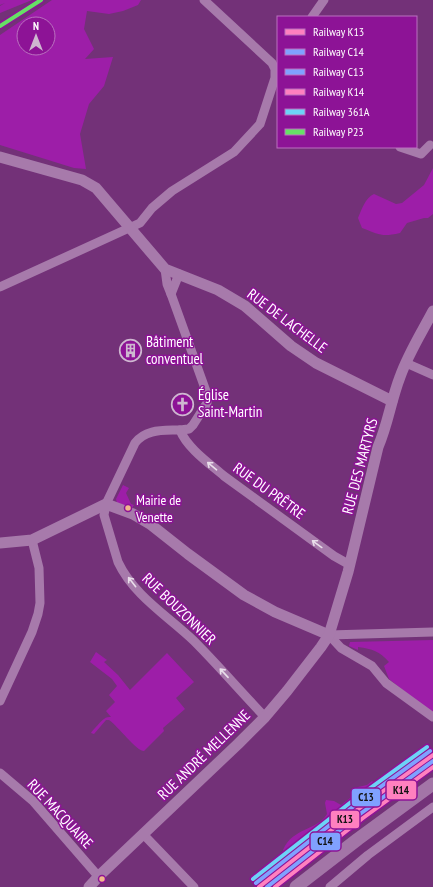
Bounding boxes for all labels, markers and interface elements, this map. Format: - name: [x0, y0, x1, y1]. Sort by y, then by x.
- north arrow: [16, 16, 56, 56]
- legend: [277, 16, 417, 148]
- text: N: [33, 19, 39, 33]
- text: Railway K13: [313, 24, 364, 39]
- text: Railway C14: [313, 44, 364, 59]
- text: Railway C13: [313, 64, 364, 79]
- text: Railway K14: [313, 84, 365, 99]
- text: Railway 361A: [313, 104, 370, 119]
- text: Railway P23: [313, 124, 364, 139]
- street label: RUE DE LACHELLE: [243, 284, 331, 357]
- place label: Bâtiment conventuel: [146, 332, 204, 368]
- building icon: Bâtiment conventuel: [118, 338, 144, 364]
- place label: Église Saint-Martin: [198, 385, 262, 421]
- church icon: Église Saint-Martin: [169, 391, 195, 417]
- street label: RUE DES MARTYRS: [338, 416, 381, 516]
- street label: RUE DU PRÊTRE: [230, 458, 309, 523]
- one-way arrow: [207, 462, 218, 471]
- place label: Mairie de Venette: [135, 491, 181, 526]
- marker: Mairie de Venette: [123, 503, 133, 513]
- one-way arrow: [312, 540, 323, 548]
- street label: RUE BOUZONNIER: [138, 569, 220, 649]
- one-way arrow: [127, 577, 136, 588]
- one-way arrow: [219, 668, 229, 678]
- street label: RUE ANDRÉ MELLENNE: [153, 706, 254, 804]
- street label: RUE MACQUAIRE: [23, 775, 97, 852]
- line badge: K14: [386, 780, 417, 800]
- text: K14: [393, 783, 410, 797]
- line badge: C13: [351, 788, 381, 807]
- text: C13: [358, 790, 374, 804]
- line badge: K13: [330, 810, 360, 829]
- text: K13: [337, 812, 353, 826]
- line badge: C14: [310, 832, 341, 851]
- text: C14: [317, 834, 334, 848]
- unlabelled marker: [97, 874, 107, 884]

